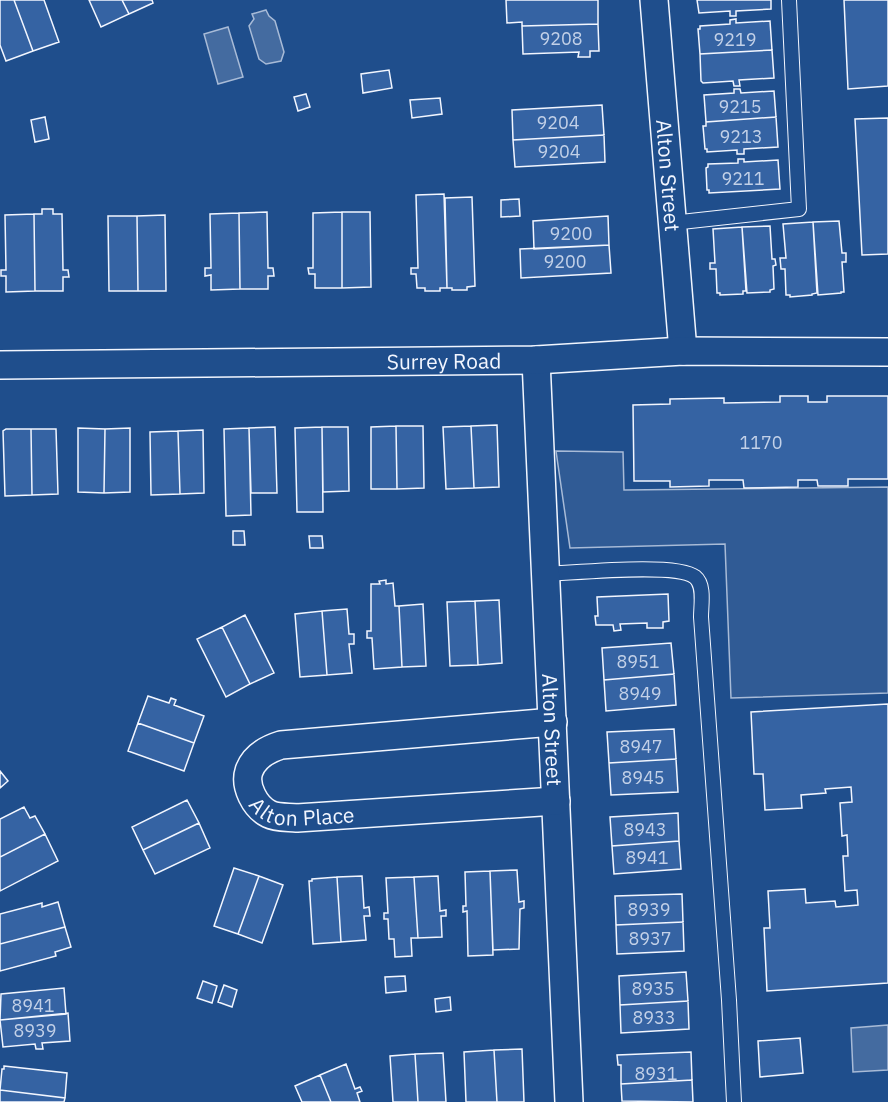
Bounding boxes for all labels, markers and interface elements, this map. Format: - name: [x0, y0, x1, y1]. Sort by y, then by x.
- house number: 9208: [539, 27, 583, 50]
- house number: 9219: [713, 28, 757, 51]
- house number: 9215: [718, 95, 762, 118]
- house number: 9204: [536, 111, 580, 134]
- street label: Alton Street: [650, 118, 687, 233]
- house number: 9213: [719, 125, 763, 148]
- house number: 9204: [537, 140, 581, 163]
- house number: 9211: [721, 167, 765, 190]
- house number: 9200: [549, 222, 593, 245]
- house number: 9200: [543, 250, 587, 273]
- street label: Surrey Road: [387, 346, 501, 375]
- house number: 1170: [739, 431, 783, 454]
- house number: 8951: [616, 650, 660, 673]
- street label: Alton Street: [536, 673, 569, 787]
- house number: 8949: [618, 682, 662, 705]
- house number: 8947: [619, 735, 663, 758]
- house number: 8945: [621, 766, 665, 789]
- street label: Alton Place: [243, 791, 355, 832]
- house number: 8943: [623, 818, 667, 841]
- house number: 8941: [625, 846, 669, 869]
- house number: 8939: [627, 898, 671, 921]
- house number: 8937: [628, 927, 672, 950]
- house number: 8935: [631, 977, 675, 1000]
- house number: 8941: [11, 994, 55, 1017]
- house number: 8933: [632, 1006, 676, 1029]
- house number: 8939: [13, 1019, 57, 1042]
- house number: 8931: [634, 1062, 678, 1085]

